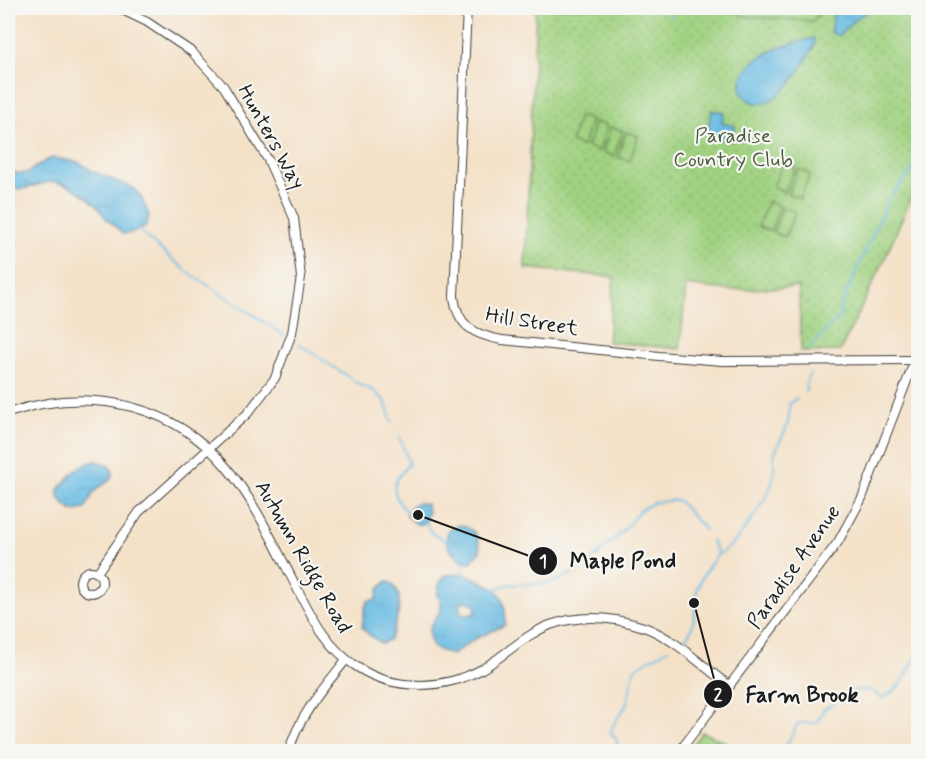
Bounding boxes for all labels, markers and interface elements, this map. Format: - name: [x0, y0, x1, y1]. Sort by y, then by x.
- street label: Hunters Way: [231, 79, 311, 195]
- park label: Paradise Country Club: [673, 122, 793, 174]
- street label: Hill Street: [484, 301, 581, 343]
- street label: Autumn Ridge Road: [246, 475, 358, 640]
- street label: Paradise Avenue: [741, 499, 847, 635]
- callout: Maple Pond: [528, 541, 687, 581]
- text: Maple Pond: [570, 548, 676, 576]
- text: 1: [539, 550, 547, 574]
- callout: Farm Brook: [703, 674, 870, 714]
- text: Farm Brook: [746, 682, 859, 710]
- text: 2: [714, 683, 723, 707]

